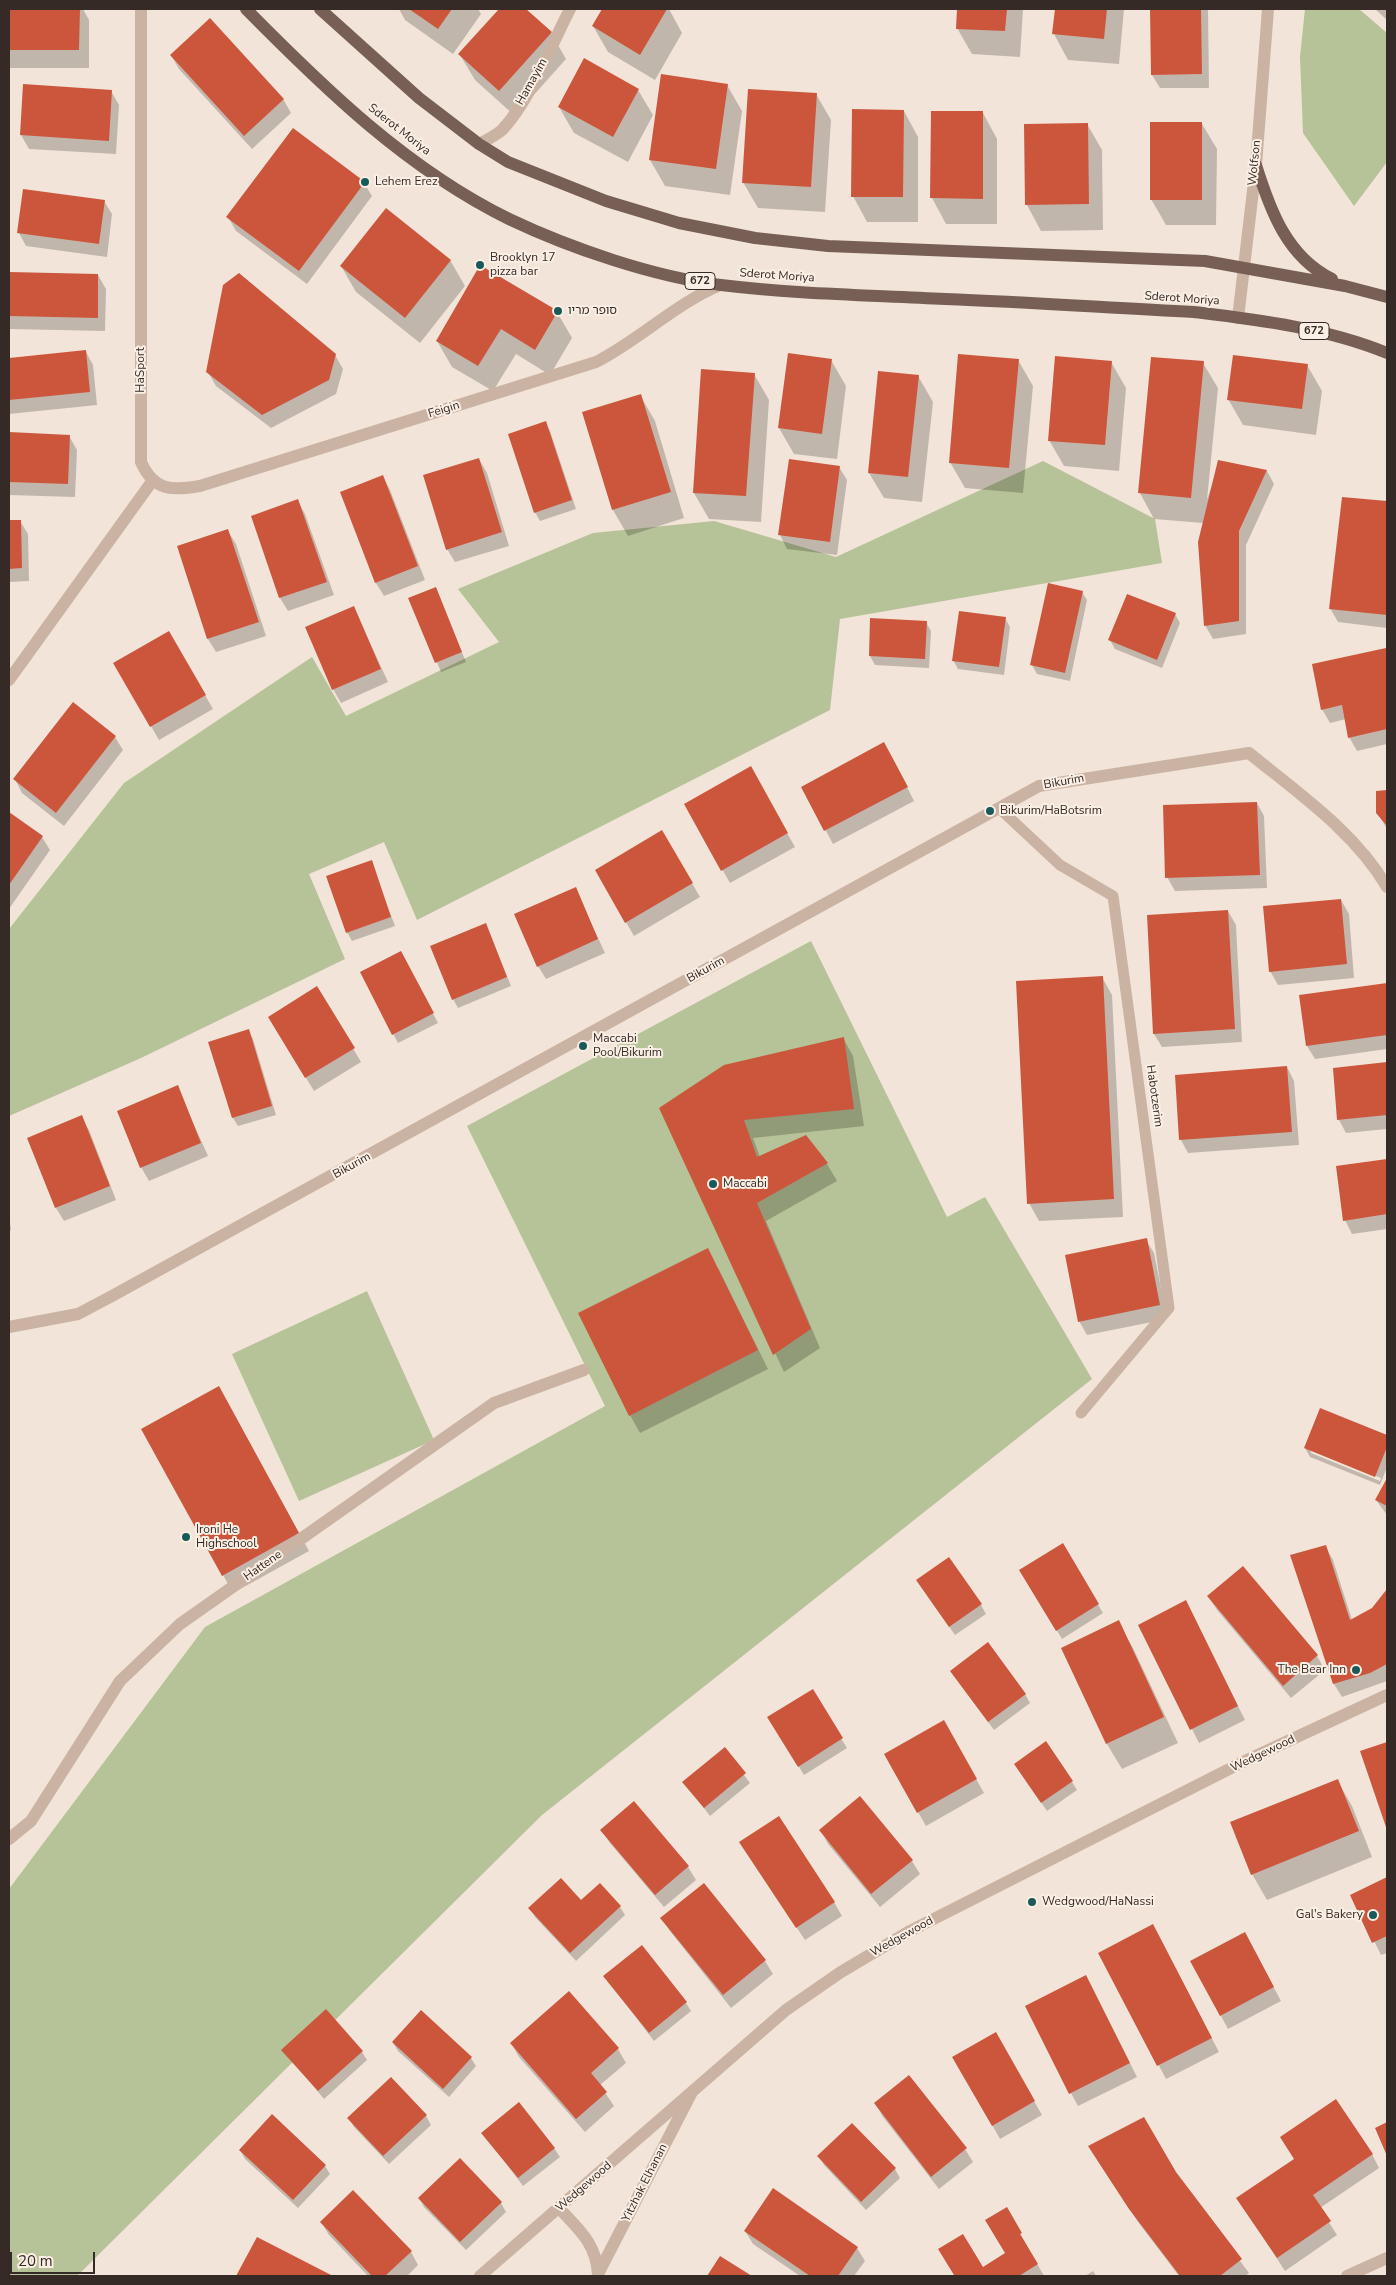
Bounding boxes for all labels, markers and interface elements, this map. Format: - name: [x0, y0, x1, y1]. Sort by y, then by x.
- street label: Hamayim: [513, 56, 551, 108]
- street label: Sderot Moriya: [365, 101, 433, 159]
- street label: Wolfson: [1245, 139, 1265, 187]
- place label: Lehem Erez: [375, 175, 438, 189]
- marker: Lehem Erez: [359, 176, 371, 188]
- place label: Brooklyn 17 pizza bar: [490, 251, 556, 279]
- marker: Brooklyn 17 pizza bar: [474, 259, 486, 271]
- street label: Sderot Moriya: [739, 266, 815, 286]
- road number: 672: [685, 272, 715, 290]
- street label: Sderot Moriya: [1144, 289, 1220, 309]
- place label: סופר מריו: [568, 304, 617, 318]
- marker: סופר מריו: [552, 305, 564, 317]
- road number: 672: [1299, 322, 1329, 340]
- street label: HaSport: [134, 347, 148, 393]
- street label: Feigin: [427, 398, 461, 422]
- street label: Bikurim: [1043, 771, 1085, 793]
- place label: Bikurim/HaBotsrim: [1000, 804, 1102, 818]
- marker: Bikurim/HaBotsrim: [984, 805, 996, 817]
- street label: Bikurim: [685, 954, 727, 986]
- place label: Maccabi Pool/Bikurim: [593, 1032, 662, 1060]
- marker: Maccabi Pool/Bikurim: [577, 1040, 589, 1052]
- street label: Habotzerim: [1143, 1064, 1165, 1128]
- street label: Bikurim: [331, 1150, 373, 1182]
- place label: Maccabi: [723, 1177, 767, 1191]
- marker: Maccabi: [707, 1178, 719, 1190]
- place label: Ironi He Highschool: [196, 1523, 257, 1551]
- marker: Ironi He Highschool: [180, 1531, 192, 1543]
- street label: Hattene: [241, 1548, 285, 1584]
- place label: The Bear Inn: [1278, 1663, 1346, 1677]
- marker: The Bear Inn: [1350, 1664, 1362, 1676]
- street label: Wedgewood: [1229, 1732, 1297, 1776]
- place label: Wedgwood/HaNassi: [1042, 1895, 1154, 1909]
- marker: Wedgwood/HaNassi: [1026, 1896, 1038, 1908]
- place label: Gal's Bakery: [1296, 1908, 1363, 1922]
- marker: Gal's Bakery: [1367, 1909, 1379, 1921]
- street label: Wedgewood: [868, 1914, 936, 1960]
- street label: Yitzhak Elhanan: [619, 2142, 671, 2224]
- street label: Wedgewood: [553, 2159, 615, 2215]
- scale bar: [12, 2242, 98, 2274]
- text: 20 m: [18, 2251, 53, 2271]

